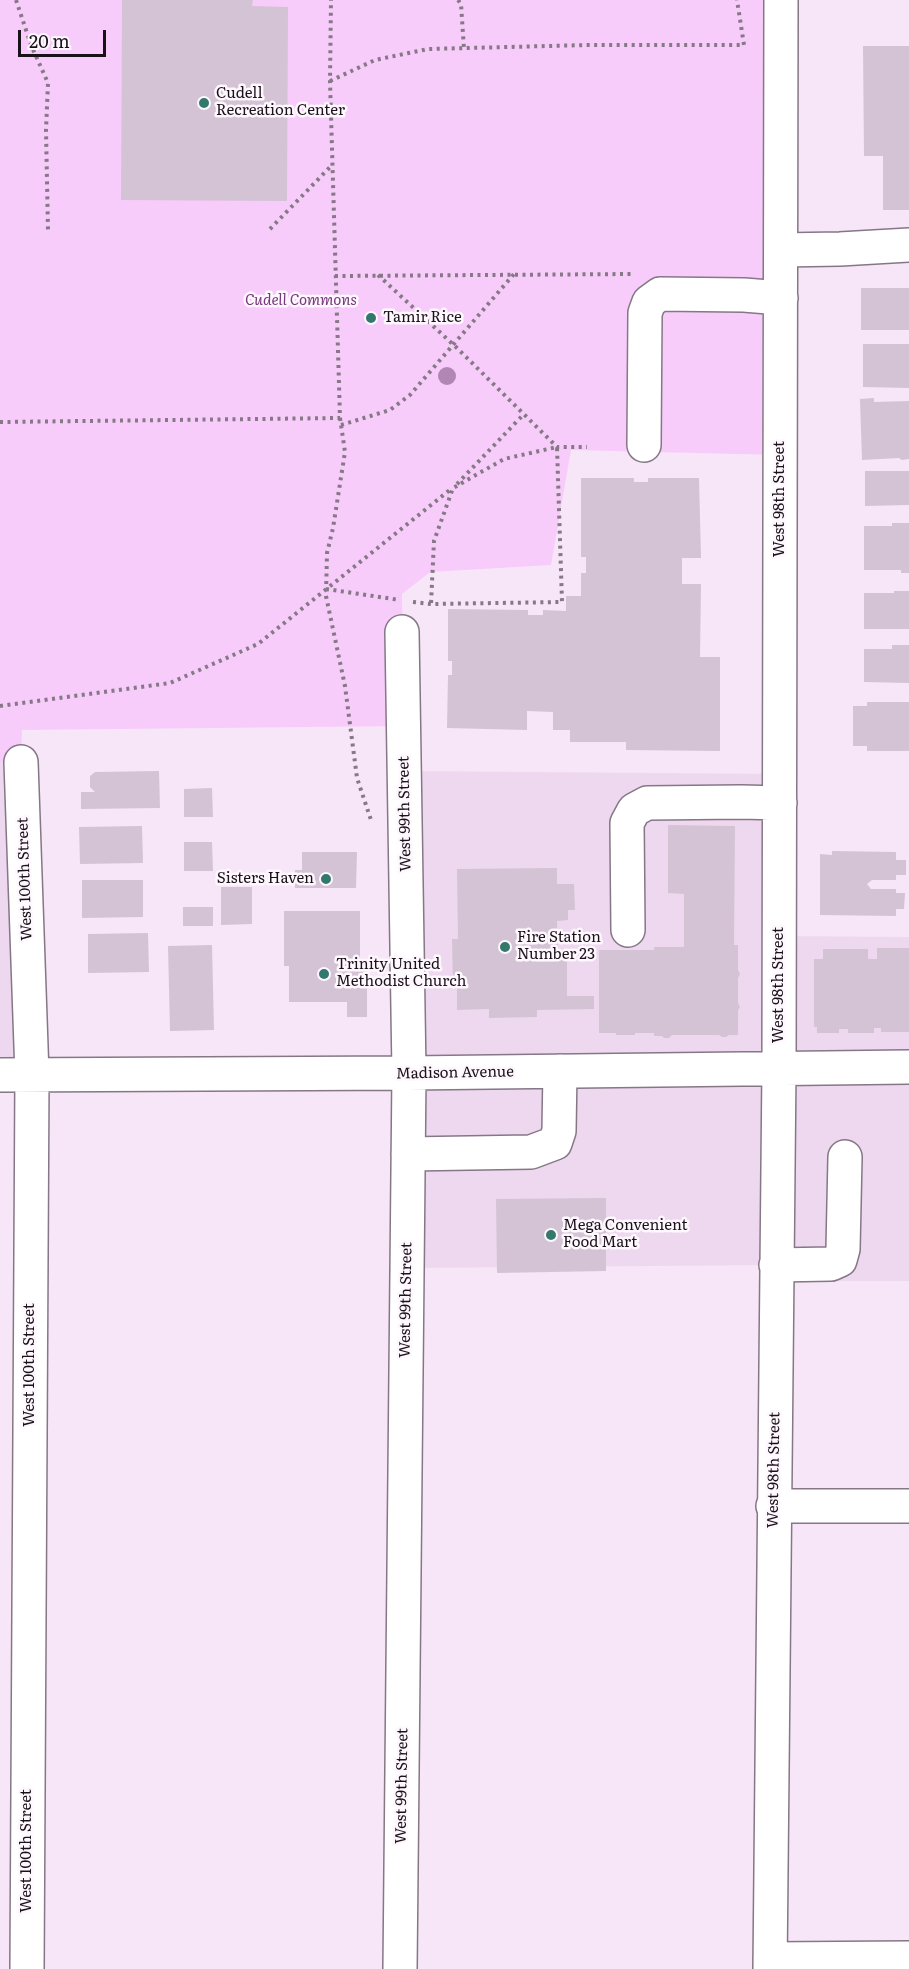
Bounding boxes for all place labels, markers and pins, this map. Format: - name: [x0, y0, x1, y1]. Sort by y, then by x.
- place label: Cudell Recreation Center: [216, 85, 345, 120]
- marker: Cudell Recreation Center: [197, 96, 211, 110]
- place label: Tamir Rice: [383, 309, 462, 327]
- marker: Tamir Rice: [364, 311, 378, 325]
- place label: Sisters Haven: [217, 870, 314, 888]
- marker: Sisters Haven: [319, 872, 333, 886]
- place label: Fire Station Number 23: [517, 929, 601, 964]
- marker: Fire Station Number 23: [498, 940, 512, 954]
- place label: Trinity United Methodist Church: [336, 956, 467, 991]
- marker: Trinity United Methodist Church: [317, 967, 331, 981]
- place label: Mega Convenient Food Mart: [563, 1217, 688, 1252]
- marker: Mega Convenient Food Mart: [544, 1228, 558, 1242]

